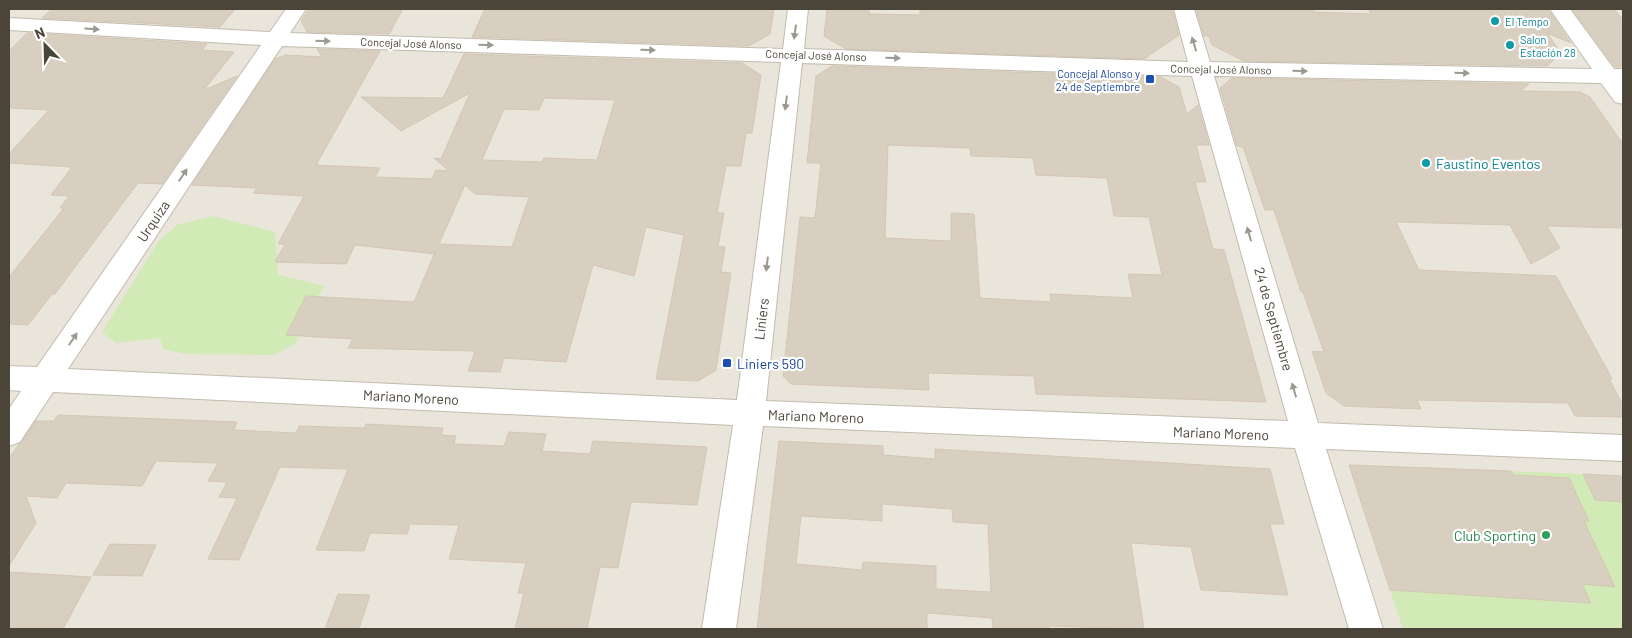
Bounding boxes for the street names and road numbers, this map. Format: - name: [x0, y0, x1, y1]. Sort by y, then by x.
- street label: Concejal José Alonso: [360, 35, 462, 51]
- street label: Concejal José Alonso: [765, 47, 867, 63]
- street label: Concejal José Alonso: [1170, 62, 1272, 76]
- street label: Urquiza: [133, 197, 173, 245]
- street label: 24 de Septiembre: [1251, 265, 1297, 373]
- street label: Liniers: [750, 297, 772, 341]
- street label: Mariano Moreno: [363, 386, 459, 408]
- street label: Mariano Moreno: [768, 406, 864, 426]
- street label: Mariano Moreno: [1173, 423, 1269, 443]

